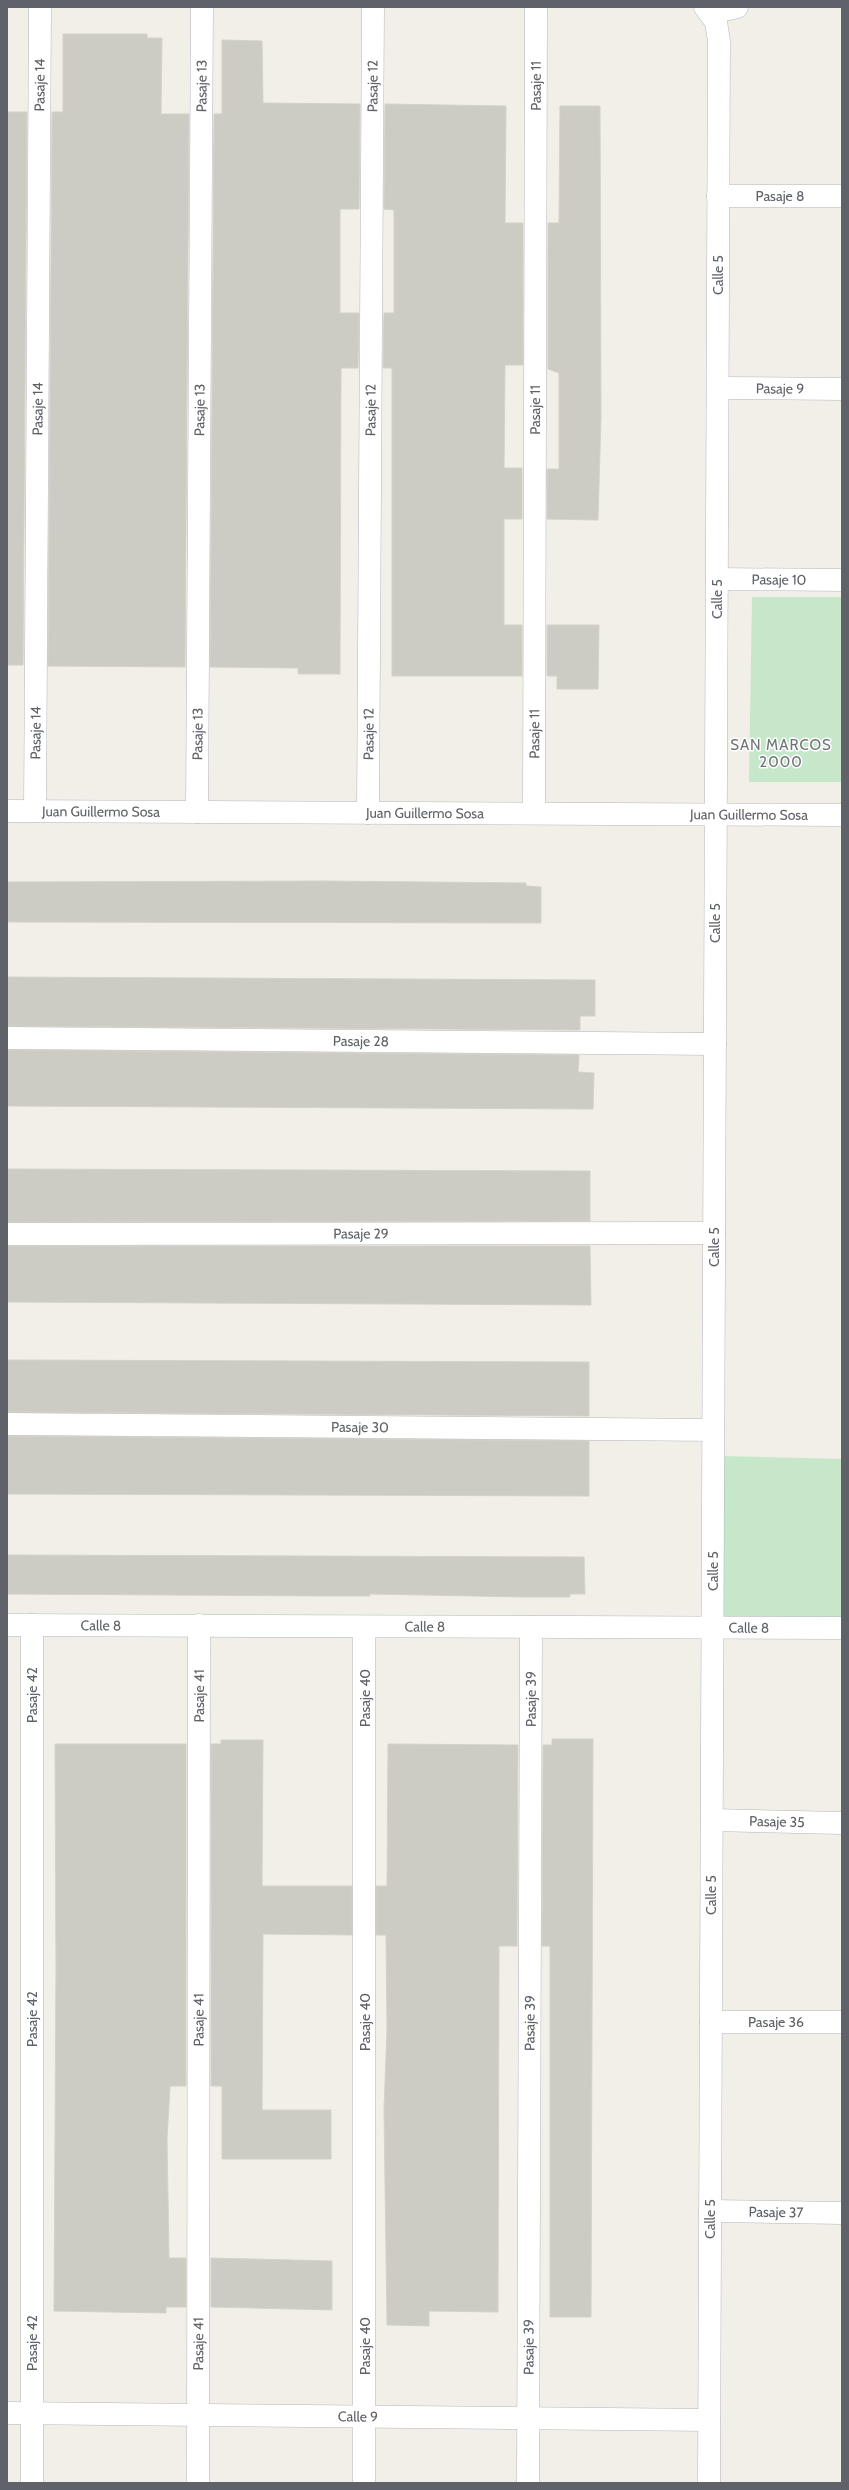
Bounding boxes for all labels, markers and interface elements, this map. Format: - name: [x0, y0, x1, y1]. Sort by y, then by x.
- street label: Pasaje 14: [30, 58, 49, 112]
- street label: Pasaje 13: [192, 60, 211, 112]
- street label: Pasaje 12: [363, 60, 382, 112]
- street label: Pasaje 11: [527, 61, 545, 111]
- street label: Pasaje 8: [756, 187, 804, 205]
- street label: Calle 5: [709, 255, 727, 295]
- street label: Pasaje 9: [756, 379, 804, 398]
- street label: Pasaje 14: [28, 382, 47, 436]
- street label: Pasaje 13: [190, 384, 209, 436]
- street label: Pasaje 12: [361, 384, 380, 436]
- street label: Pasaje 11: [526, 385, 544, 435]
- street label: Pasaje 10: [752, 570, 807, 589]
- street label: Calle 5: [708, 579, 726, 619]
- street label: Pasaje 14: [26, 706, 45, 760]
- street label: Pasaje 13: [188, 708, 207, 760]
- street label: Pasaje 12: [359, 708, 378, 760]
- street label: Pasaje 11: [525, 709, 543, 759]
- district label: SAN MARCOS 2000: [730, 736, 832, 771]
- street label: Juan Guillermo Sosa: [41, 802, 160, 821]
- street label: Juan Guillermo Sosa: [365, 804, 484, 822]
- street label: Juan Guillermo Sosa: [689, 805, 808, 824]
- street label: Calle 5: [706, 903, 724, 943]
- street label: Pasaje 28: [333, 1032, 389, 1050]
- street label: Pasaje 29: [333, 1224, 389, 1243]
- street label: Calle 5: [705, 1227, 723, 1267]
- street label: Pasaje 30: [331, 1418, 389, 1436]
- street label: Calle 5: [704, 1551, 722, 1591]
- street label: Calle 8: [81, 1616, 121, 1634]
- street label: Calle 8: [405, 1617, 445, 1636]
- street label: Calle 8: [729, 1619, 769, 1637]
- street label: Pasaje 42: [23, 1667, 41, 1723]
- street label: Pasaje 41: [190, 1669, 208, 1723]
- street label: Pasaje 40: [356, 1669, 374, 1727]
- street label: Pasaje 39: [522, 1671, 540, 1727]
- street label: Pasaje 35: [749, 1812, 805, 1831]
- street label: Calle 5: [702, 1875, 720, 1915]
- street label: Pasaje 42: [23, 1991, 41, 2047]
- street label: Pasaje 41: [190, 1993, 208, 2047]
- street label: Pasaje 40: [356, 1993, 374, 2051]
- street label: Pasaje 39: [521, 1995, 539, 2051]
- street label: Pasaje 36: [748, 2013, 804, 2031]
- street label: Calle 5: [701, 2199, 719, 2239]
- street label: Pasaje 37: [748, 2203, 804, 2221]
- street label: Pasaje 42: [23, 2315, 41, 2371]
- street label: Pasaje 41: [189, 2317, 207, 2371]
- street label: Pasaje 40: [356, 2317, 374, 2375]
- street label: Pasaje 39: [519, 2319, 538, 2375]
- street label: Calle 9: [338, 2407, 378, 2426]

